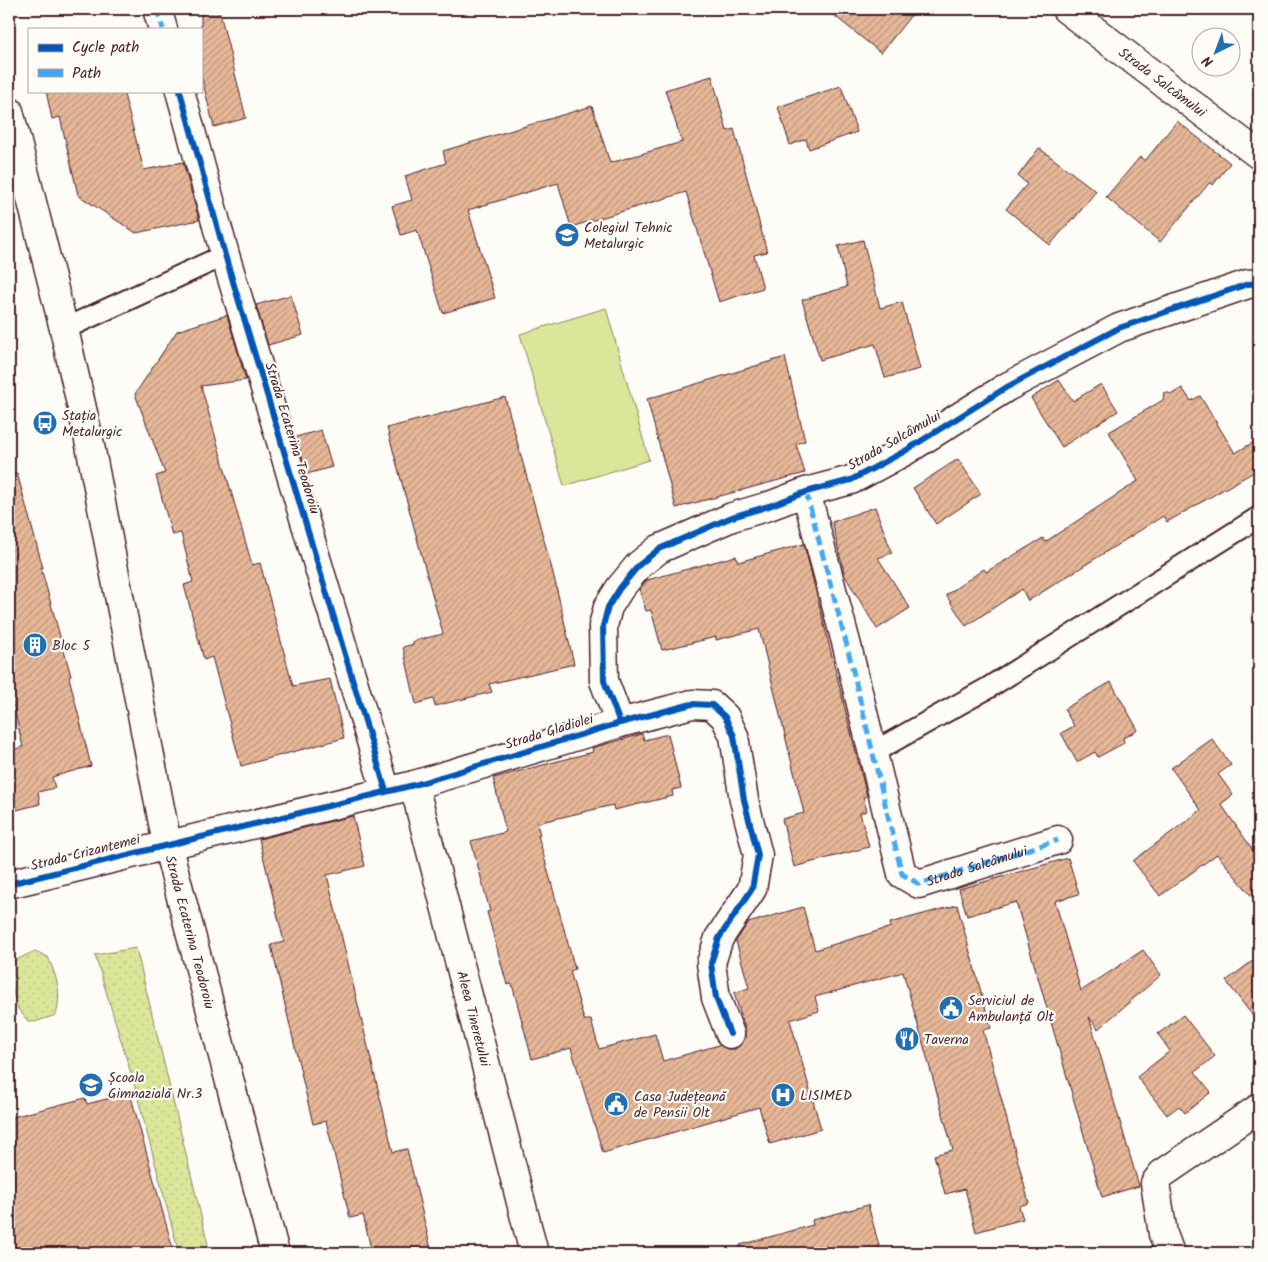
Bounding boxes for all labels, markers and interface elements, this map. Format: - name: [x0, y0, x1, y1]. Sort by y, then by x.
- legend: [28, 28, 202, 92]
- north arrow: [1190, 28, 1240, 78]
- text: Cycle path: [72, 36, 139, 60]
- street label: Strada Salcâmului: [1113, 42, 1211, 124]
- text: N: [1197, 50, 1219, 72]
- text: Path: [72, 62, 101, 86]
- place label: Colegiul Tehnic Metalurgic: [584, 217, 673, 255]
- school or university icon: Colegiul Tehnic Metalurgic: [554, 222, 580, 248]
- street label: Strada Ecaterina Teodoroiu: [258, 360, 326, 517]
- place label: Stația Metalurgic: [62, 405, 122, 443]
- street label: Strada Salcâmului: [844, 405, 946, 477]
- bus stop icon: Stația Metalurgic: [32, 410, 58, 436]
- building icon: Bloc 5: [22, 632, 48, 658]
- place label: Bloc 5: [52, 635, 92, 657]
- street label: Strada Gladiolei: [502, 708, 597, 756]
- street label: Strada Crizantemei: [28, 829, 143, 877]
- street label: Strada Salcâmului: [923, 840, 1031, 893]
- street label: Strada Ecaterina Teodoroiu: [158, 853, 220, 1012]
- street label: Aleea Tineretului: [450, 968, 496, 1070]
- place label: Serviciul de Ambulanță Olt: [968, 990, 1055, 1028]
- public building icon: Serviciul de Ambulanță Olt: [938, 995, 964, 1021]
- restaurant icon: Taverna: [894, 1026, 920, 1052]
- place label: Taverna: [924, 1029, 969, 1051]
- place label: Școala Gimnazială Nr.3: [108, 1067, 202, 1105]
- school or university icon: Școala Gimnazială Nr.3: [78, 1072, 104, 1098]
- hospital icon: LISIMED: [770, 1082, 796, 1108]
- place label: LISIMED: [800, 1085, 852, 1107]
- place label: Casa Județeană de Pensii Olt: [634, 1086, 727, 1124]
- public building icon: Casa Județeană de Pensii Olt: [603, 1091, 629, 1117]

